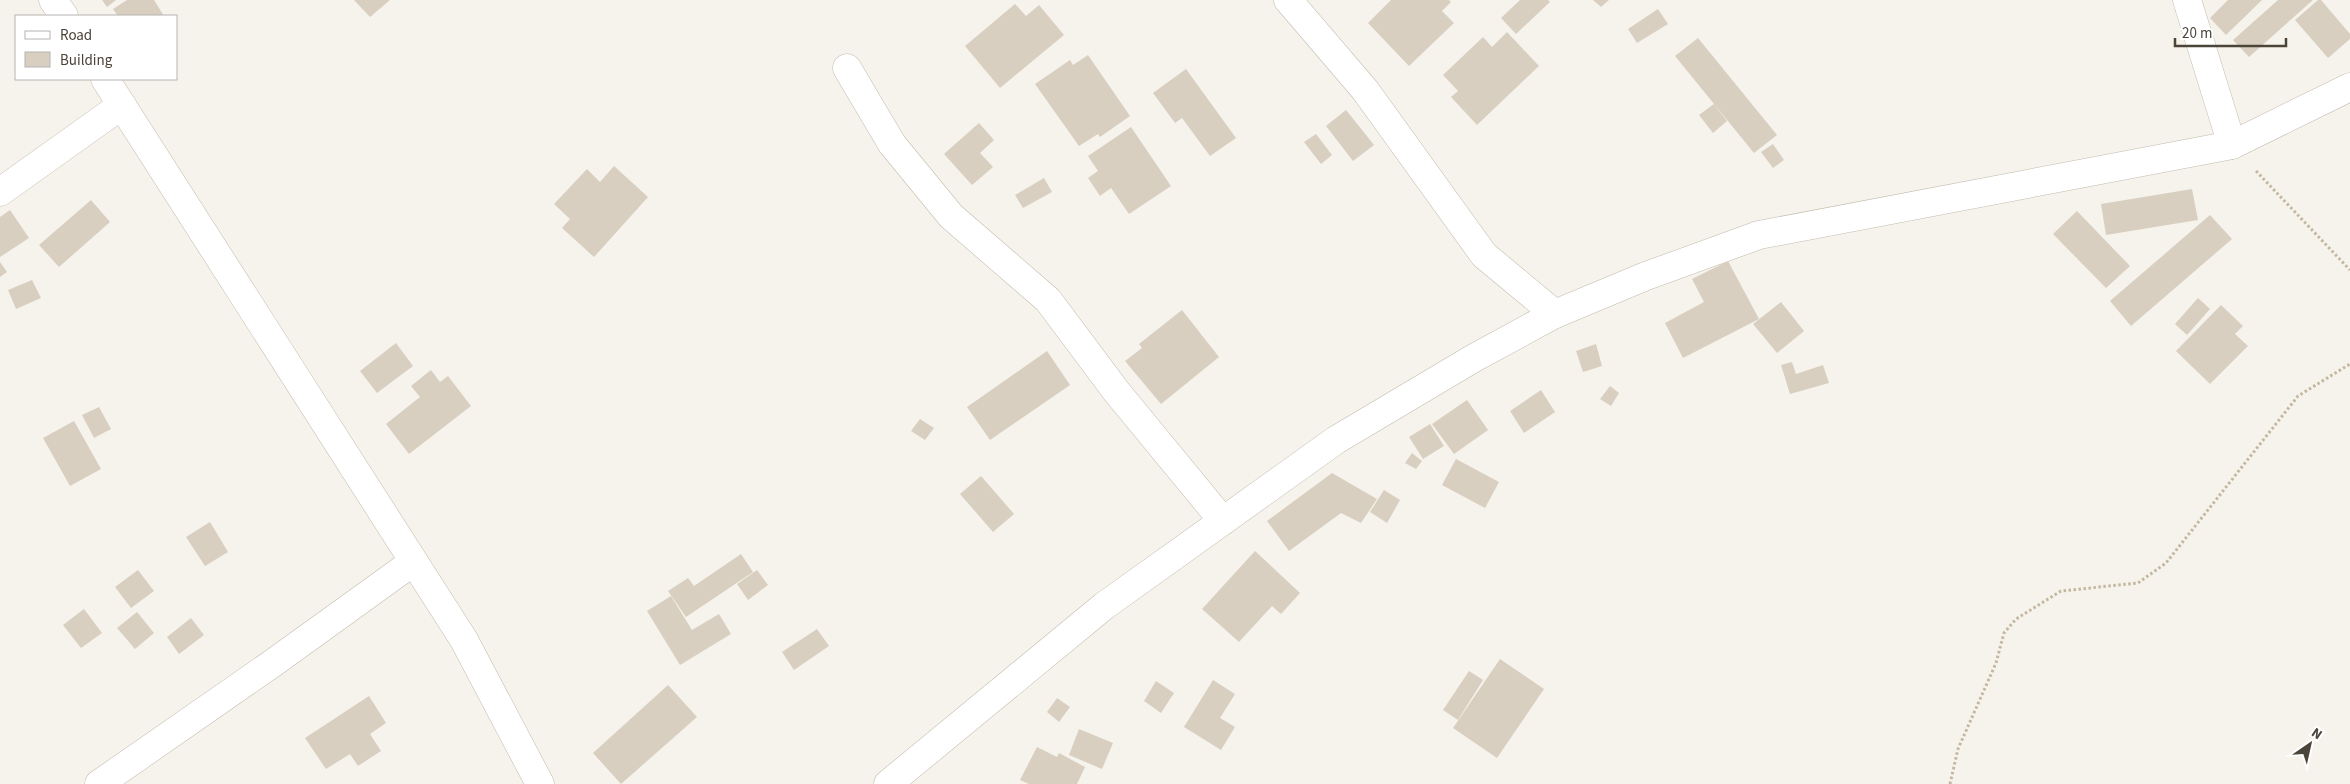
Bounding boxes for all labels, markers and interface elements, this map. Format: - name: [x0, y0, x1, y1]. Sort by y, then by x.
- legend: [15, 15, 178, 80]
- scale bar: [2175, 15, 2286, 47]
- text: 20 m: [2182, 23, 2212, 44]
- text: Road: [60, 25, 92, 46]
- text: Building: [60, 50, 113, 71]
- north arrow: [2285, 719, 2335, 769]
- text: N: [2307, 723, 2326, 745]

